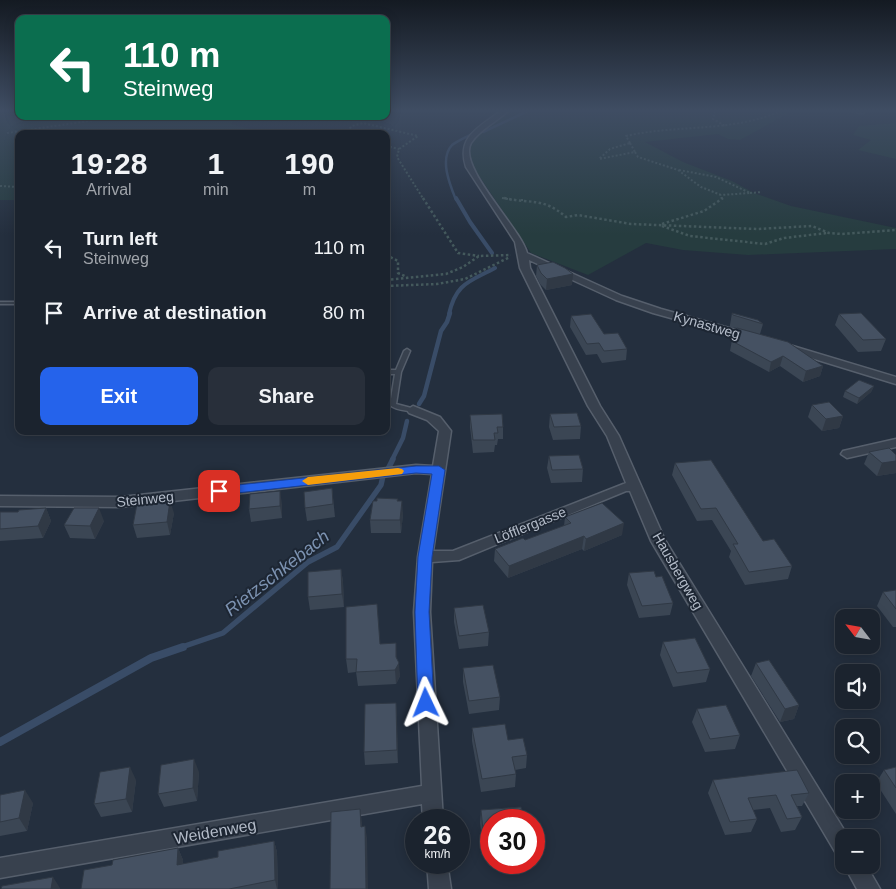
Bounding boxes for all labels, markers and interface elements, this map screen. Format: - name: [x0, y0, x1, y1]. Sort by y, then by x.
- icon: left: [40, 35, 105, 100]
- text: 110 m: [123, 35, 220, 74]
- text: Steinweg: [123, 76, 214, 101]
- text: 19:28: [71, 147, 147, 180]
- text: 1: [207, 147, 224, 180]
- text: 190: [284, 147, 334, 180]
- text: Arrival: [86, 181, 132, 198]
- text: min: [203, 181, 229, 198]
- text: m: [303, 181, 316, 198]
- text: Turn left: [83, 228, 158, 249]
- icon: left: [40, 234, 68, 262]
- text: 110 m: [314, 237, 365, 258]
- text: Steinweg: [83, 250, 149, 267]
- icon: arrive: [40, 299, 68, 327]
- text: Arrive at destination: [83, 302, 267, 323]
- text: 80 m: [323, 302, 365, 323]
- street label: Kynastweg: [672, 308, 742, 342]
- button: Exit: [40, 367, 198, 425]
- button: Share: [208, 367, 365, 425]
- pin: [198, 470, 240, 512]
- icon: arrive: [205, 477, 233, 505]
- street label: Steinweg: [116, 488, 174, 510]
- street label: Löfflergasse: [492, 503, 568, 547]
- water label: Rietzschkebach: [221, 526, 333, 620]
- street label: Hausbergweg: [649, 530, 707, 612]
- north arrow: [835, 609, 880, 654]
- map controls: [835, 609, 880, 874]
- button: sound: [835, 664, 880, 709]
- position arrow: [399, 676, 451, 728]
- button: search: [835, 719, 880, 764]
- button: +: [835, 774, 880, 819]
- speed limit sign: 30: [480, 809, 545, 874]
- street label: Weidenweg: [173, 816, 258, 847]
- text: 26: [424, 821, 451, 849]
- button: −: [835, 829, 880, 874]
- text: km/h: [424, 847, 451, 861]

